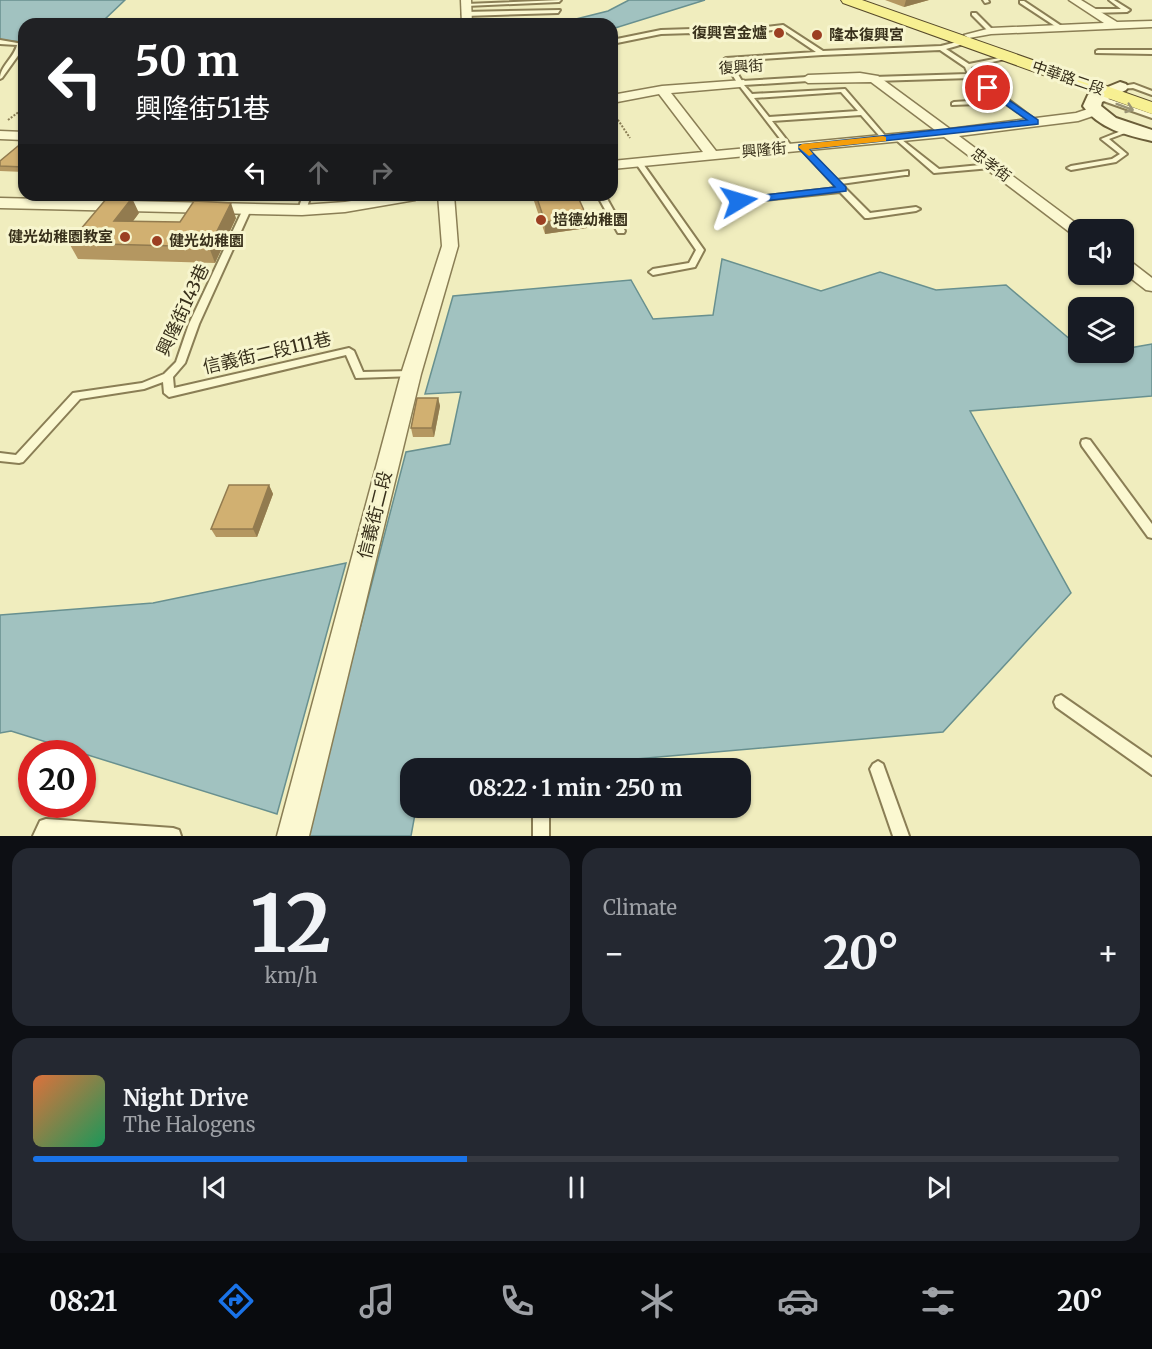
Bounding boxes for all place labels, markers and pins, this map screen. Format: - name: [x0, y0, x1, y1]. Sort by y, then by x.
- place label: 復興宮金爐: [692, 23, 767, 42]
- place label: 隆本復興宮: [829, 25, 904, 44]
- marker: 復興宮金爐: [772, 26, 786, 40]
- marker: 隆本復興宮: [810, 28, 824, 42]
- pin: [962, 62, 1013, 113]
- place label: 培德幼稚園: [553, 210, 628, 229]
- marker: 培德幼稚園: [534, 213, 548, 227]
- place label: 健光幼稚園教室: [8, 227, 113, 246]
- marker: 健光幼稚園教室: [118, 230, 132, 244]
- place label: 健光幼稚園: [169, 231, 244, 250]
- marker: 健光幼稚園: [150, 234, 164, 248]

